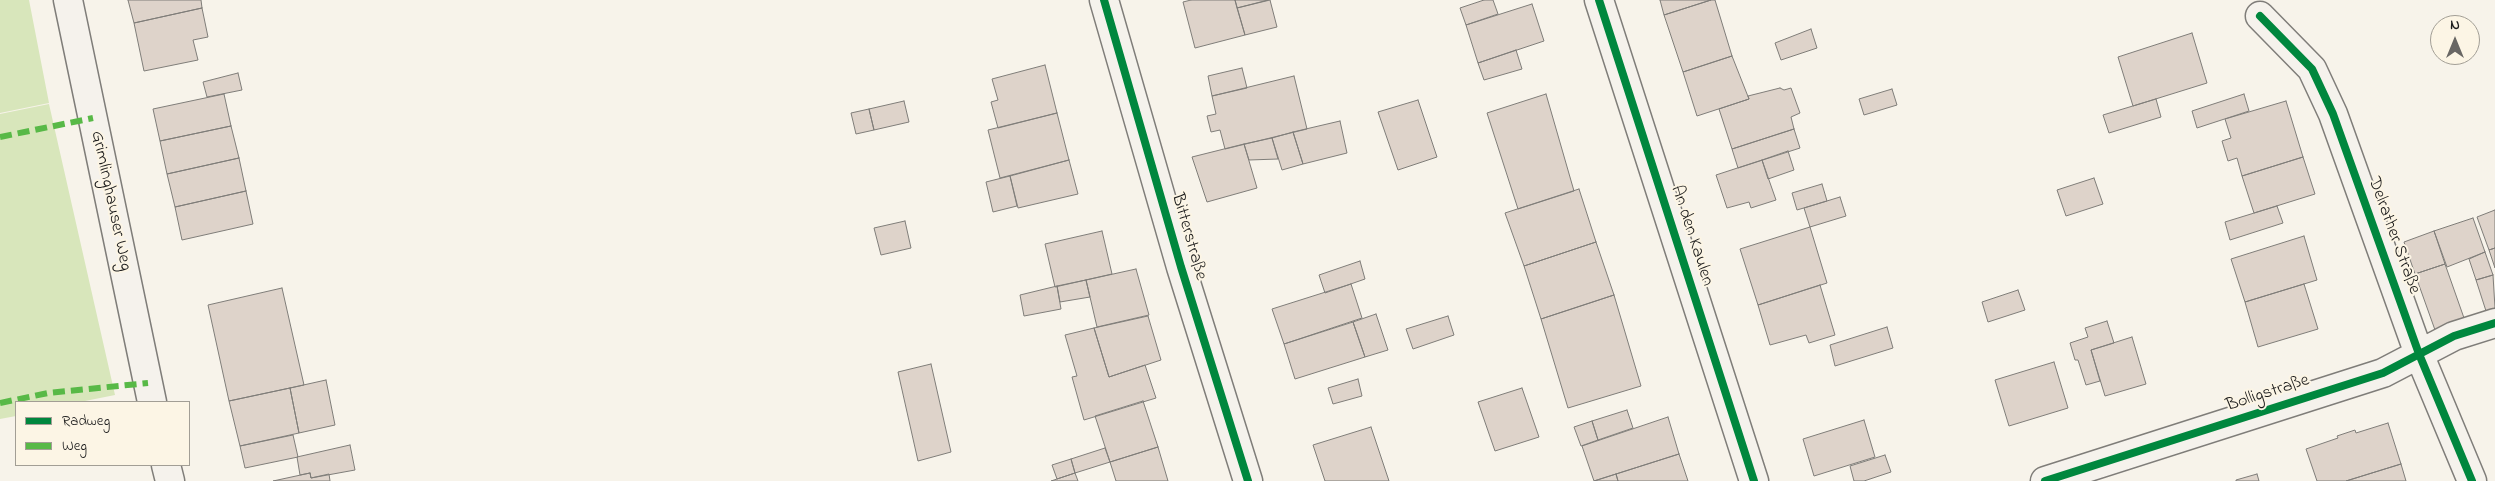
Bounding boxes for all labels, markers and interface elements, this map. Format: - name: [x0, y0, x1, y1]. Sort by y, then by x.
- north arrow: [2430, 15, 2480, 65]
- text: N: [2450, 15, 2460, 36]
- street label: Grimlinghauser Weg: [85, 129, 135, 273]
- street label: Delrather Straße: [2362, 175, 2424, 297]
- street label: An den Kaulen: [1665, 183, 1717, 289]
- street label: Bitterstraße: [1165, 191, 1211, 283]
- street label: Bolligstraße: [2224, 370, 2312, 418]
- legend: [15, 401, 190, 466]
- text: Radweg: [62, 410, 110, 432]
- text: Weg: [62, 435, 87, 457]

